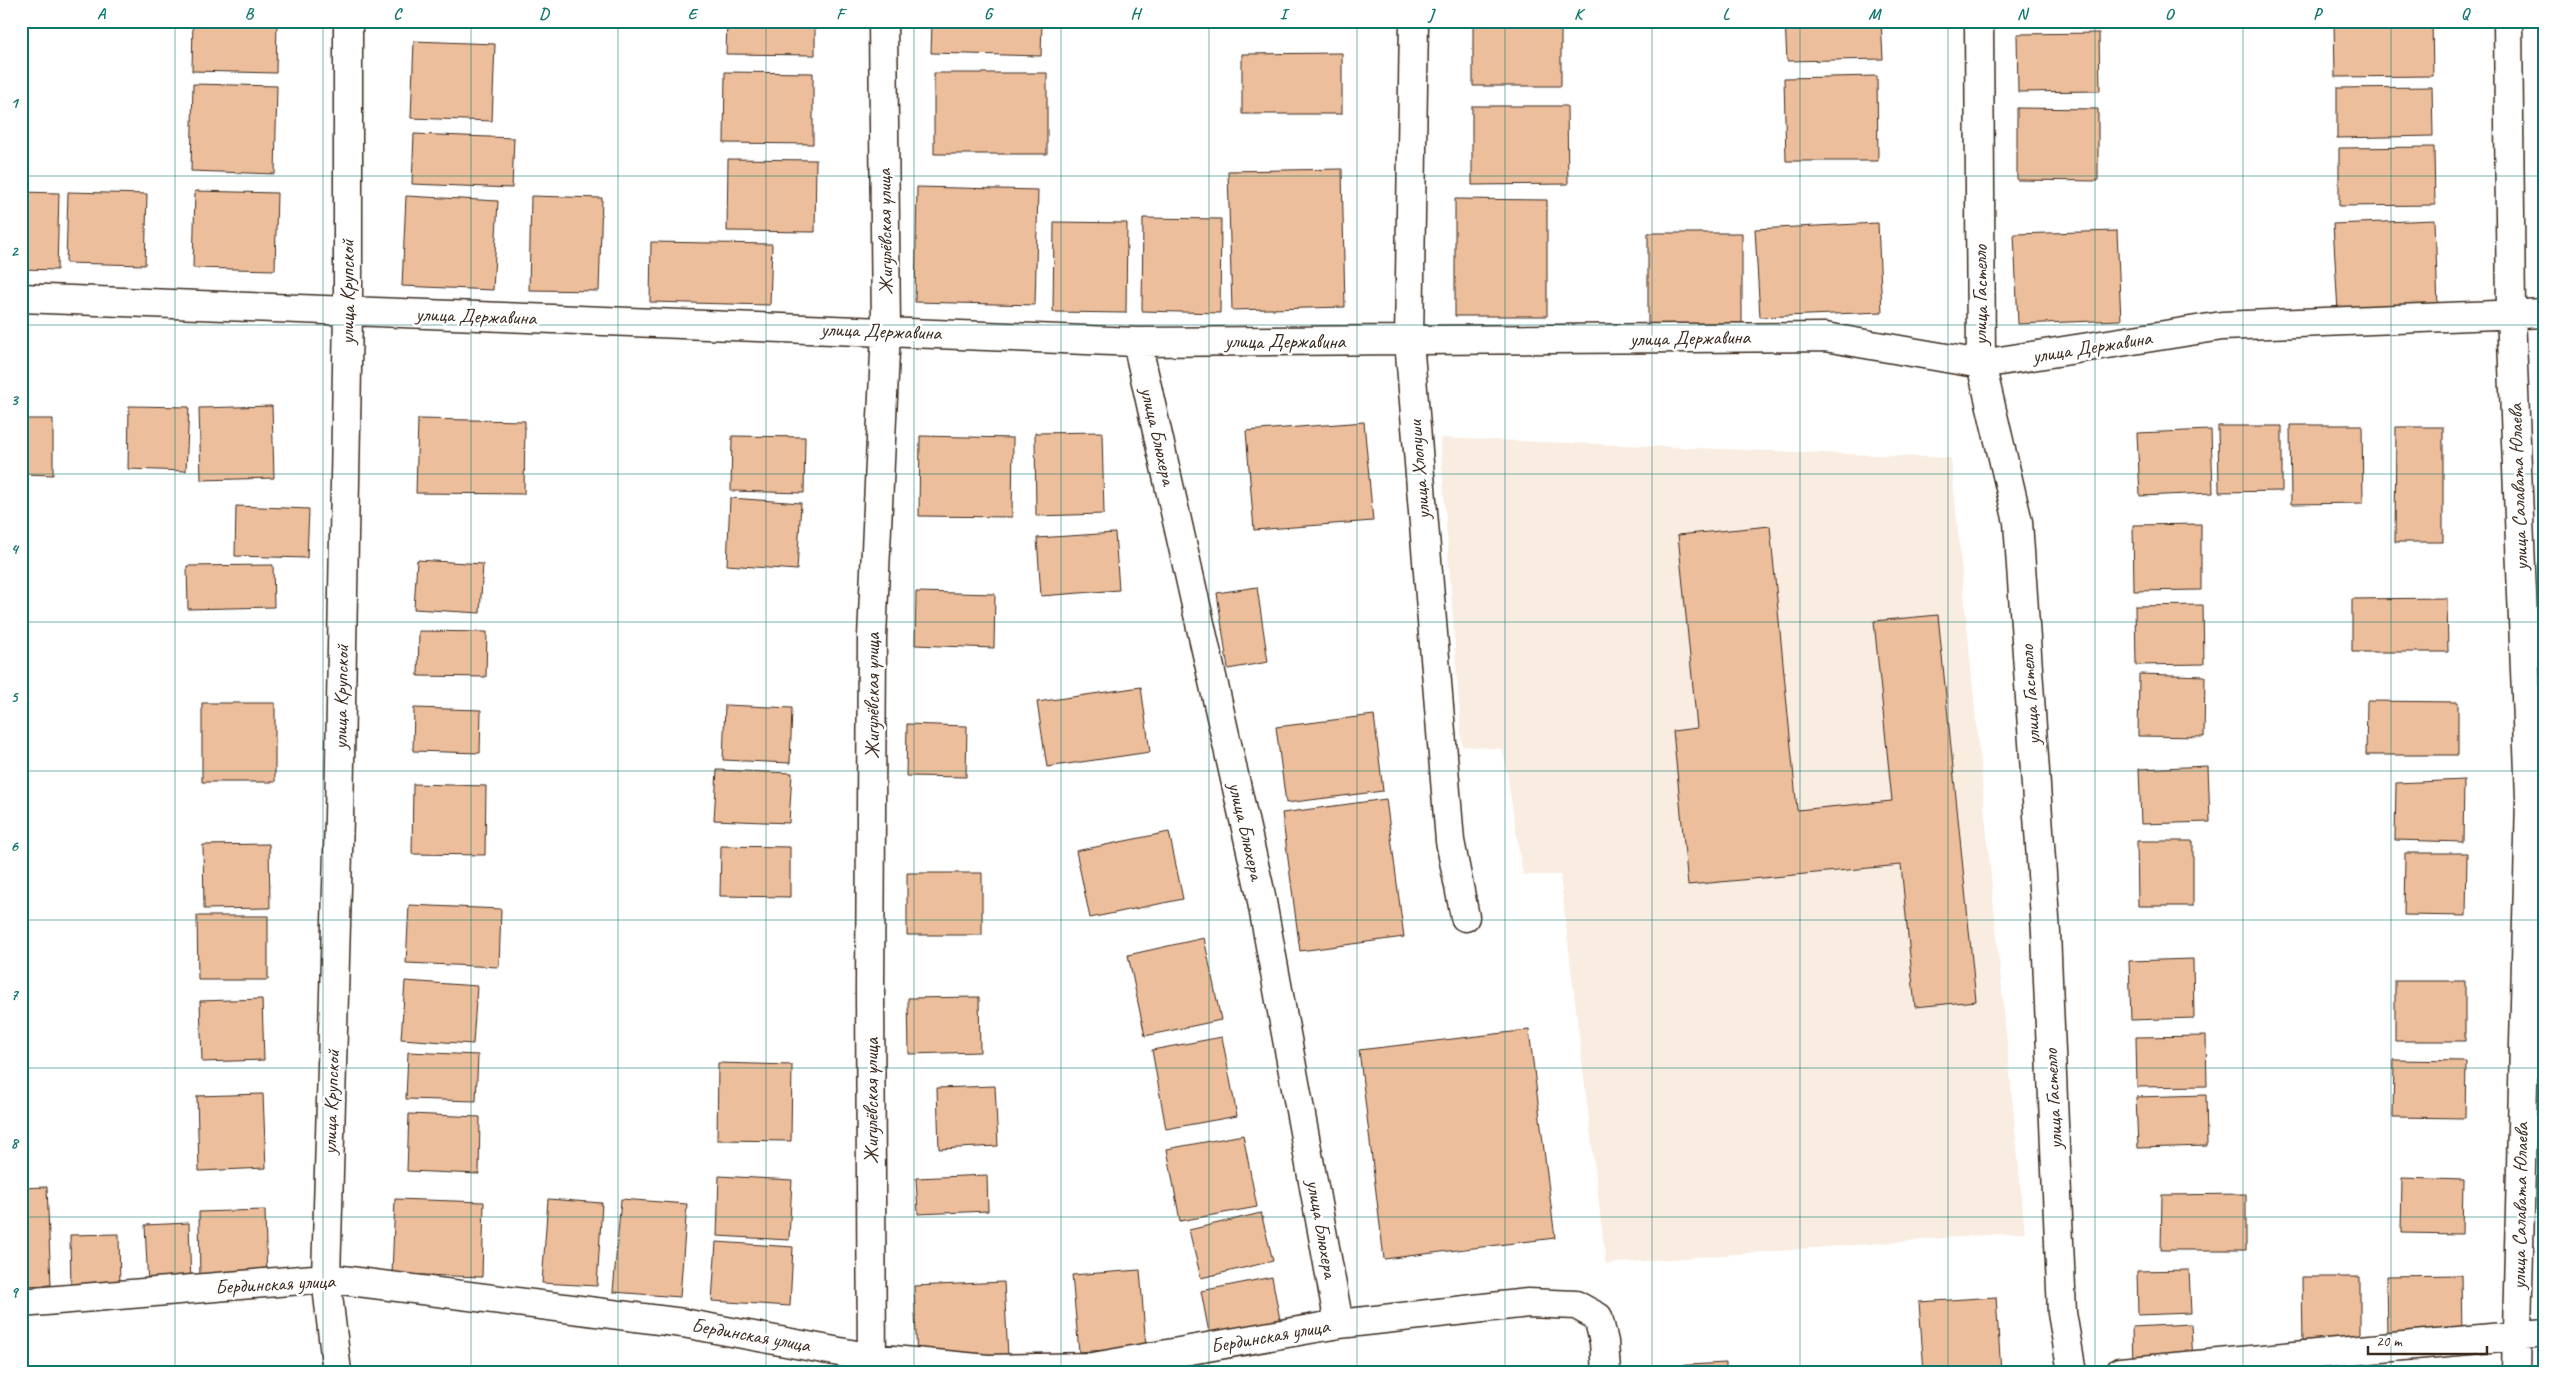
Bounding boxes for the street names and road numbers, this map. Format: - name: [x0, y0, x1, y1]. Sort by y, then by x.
- street label: Жигулёвская улица: [871, 167, 899, 295]
- street label: улица Крупской: [335, 238, 360, 345]
- street label: улица Гастелло: [1968, 244, 1993, 346]
- street label: улица Державина: [414, 301, 538, 331]
- street label: улица Державина: [819, 316, 943, 346]
- street label: улица Державина: [1629, 324, 1752, 352]
- street label: улица Державина: [2030, 325, 2155, 369]
- street label: улица Державина: [1224, 329, 1346, 354]
- street label: улица Блюхера: [1134, 384, 1182, 489]
- street label: улица Салавата Юлаева: [2503, 402, 2533, 572]
- street label: улица Хлопуши: [1402, 418, 1436, 521]
- street label: Жигулёвская улица: [860, 631, 885, 759]
- street label: улица Крупской: [328, 643, 354, 751]
- street label: улица Гастелло: [2014, 643, 2046, 747]
- street label: улица Блюхера: [1222, 779, 1270, 884]
- street label: Жигулёвская улица: [859, 1036, 884, 1164]
- street label: улица Крупской: [317, 1047, 345, 1156]
- street label: улица Гастелло: [2038, 1047, 2068, 1151]
- street label: улица Салавата Юлаева: [2506, 1121, 2534, 1291]
- street label: улица Блюхера: [1301, 1177, 1343, 1282]
- street label: Бердинская улица: [214, 1268, 337, 1300]
- street label: Бердинская улица: [690, 1312, 813, 1358]
- street label: Бердинская улица: [1209, 1313, 1332, 1359]

